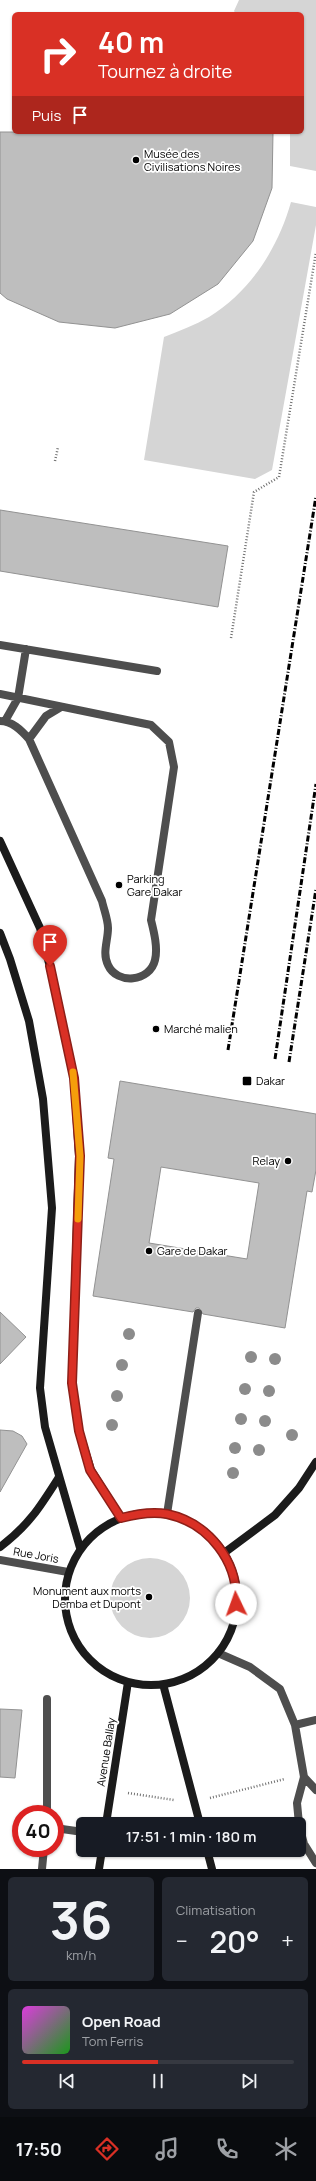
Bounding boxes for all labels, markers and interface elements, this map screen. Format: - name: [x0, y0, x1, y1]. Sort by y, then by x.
- text: 40 m: [98, 23, 164, 61]
- icon: right: [32, 28, 84, 80]
- text: Tournez à droite: [98, 59, 232, 83]
- icon: arrive: [69, 104, 91, 126]
- text: Puis: [32, 105, 61, 126]
- place label: Musée des Civilisations Noires: [144, 146, 240, 174]
- marker: Musée des Civilisations Noires: [131, 155, 141, 165]
- place label: Parking Gare Dakar: [127, 871, 182, 899]
- marker: Parking Gare Dakar: [114, 880, 124, 890]
- pin: [33, 925, 67, 966]
- icon: arrive: [39, 931, 61, 953]
- place label: Marché malien: [164, 1021, 238, 1036]
- marker: Marché malien: [151, 1024, 161, 1034]
- place label: Dakar: [256, 1073, 285, 1088]
- marker: Dakar: [241, 1075, 253, 1087]
- place label: Relay: [252, 1153, 280, 1168]
- marker: Relay: [283, 1156, 293, 1166]
- place label: Gare de Dakar: [157, 1243, 228, 1258]
- marker: Gare de Dakar: [144, 1246, 154, 1256]
- street label: Rue Joris: [12, 1543, 60, 1566]
- place label: Monument aux morts Demba et Dupont: [33, 1583, 141, 1611]
- position arrow: [215, 1583, 257, 1625]
- marker: Monument aux morts Demba et Dupont: [144, 1592, 154, 1602]
- street label: Avenue Ballay: [93, 1716, 118, 1787]
- speed limit sign: 40: [12, 1805, 64, 1857]
- text: 17:51 · 1 min · 180 m: [126, 1826, 256, 1847]
- text: 36: [50, 1884, 112, 1955]
- text: Climatisation: [176, 1901, 256, 1919]
- text: 20°: [209, 1921, 260, 1962]
- text: −: [176, 1926, 188, 1956]
- text: +: [281, 1926, 294, 1956]
- text: km/h: [66, 1946, 96, 1964]
- text: Open Road: [82, 2011, 161, 2032]
- text: Tom Ferris: [82, 2032, 143, 2050]
- icon: previous: [56, 2070, 78, 2092]
- icon: pause: [147, 2070, 169, 2092]
- icon: next: [238, 2070, 260, 2092]
- icon: directions: [93, 2135, 121, 2163]
- icon: music: [153, 2135, 181, 2163]
- icon: phone: [213, 2135, 241, 2163]
- icon: climate: [272, 2135, 300, 2163]
- text: 17:50: [16, 2137, 62, 2161]

